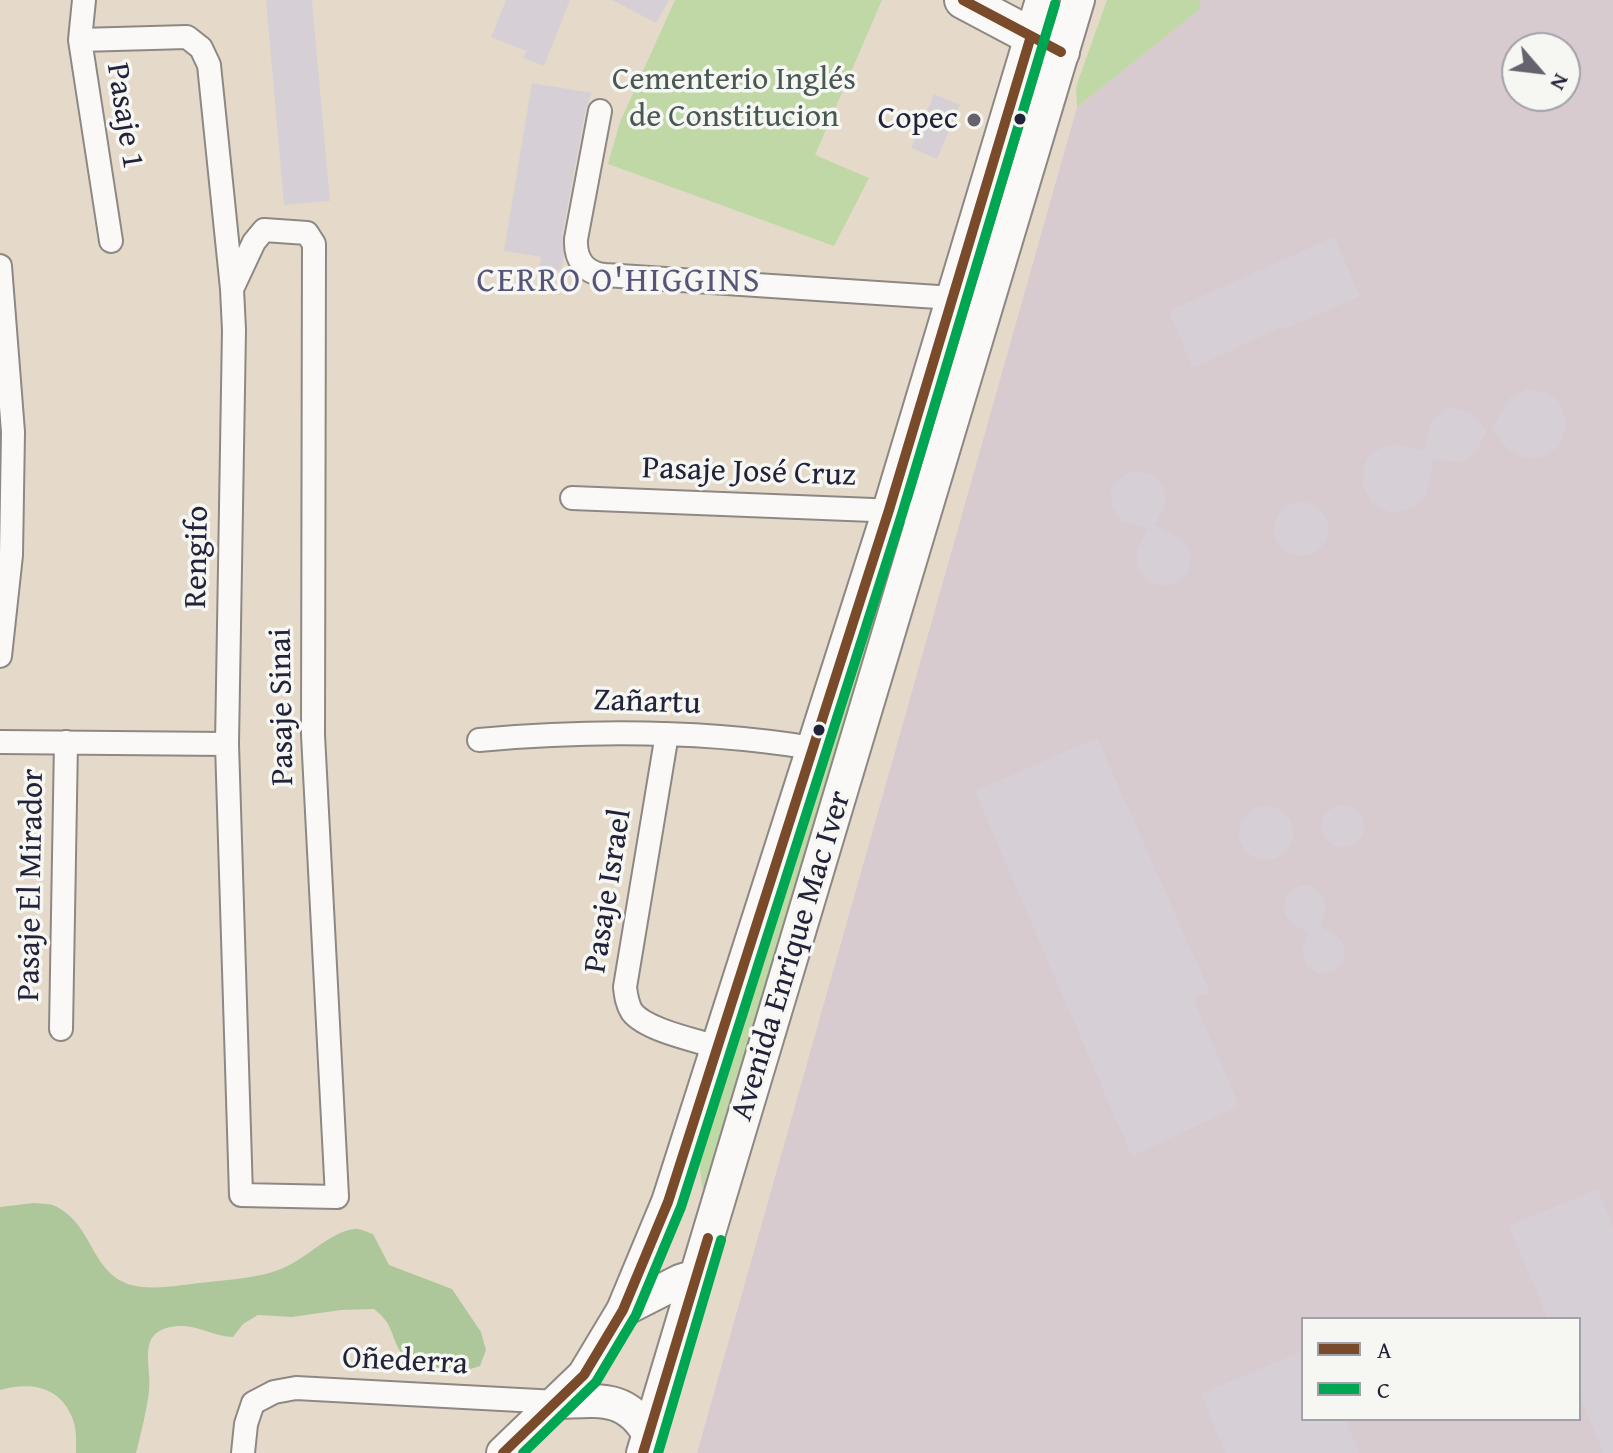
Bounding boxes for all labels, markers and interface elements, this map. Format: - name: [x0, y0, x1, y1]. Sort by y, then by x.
- north arrow: [1501, 32, 1581, 112]
- street label: Pasaje 1: [97, 61, 151, 171]
- park label: Cementerio Inglés de Constitucion: [612, 62, 856, 137]
- text: N: [1543, 68, 1578, 96]
- place label: Copec: [878, 101, 958, 139]
- marker: Copec: [965, 111, 983, 129]
- unlabelled marker: [1012, 111, 1028, 127]
- district label: CERRO O'HIGGINS: [477, 262, 761, 302]
- street label: Pasaje José Cruz: [641, 450, 857, 496]
- street label: Rengifo: [178, 505, 218, 609]
- street label: Pasaje Sinai: [262, 628, 304, 786]
- street label: Zañartu: [593, 682, 701, 724]
- unlabelled marker: [811, 722, 827, 738]
- street label: Pasaje El Mirador: [11, 768, 53, 1002]
- street label: Avenida Enrique Mac Iver: [724, 787, 860, 1125]
- street label: Pasaje Israel: [577, 806, 641, 976]
- legend: [1301, 1317, 1581, 1421]
- text: A: [1377, 1332, 1392, 1367]
- street label: Oñederra: [341, 1340, 469, 1384]
- text: C: [1377, 1372, 1390, 1407]

